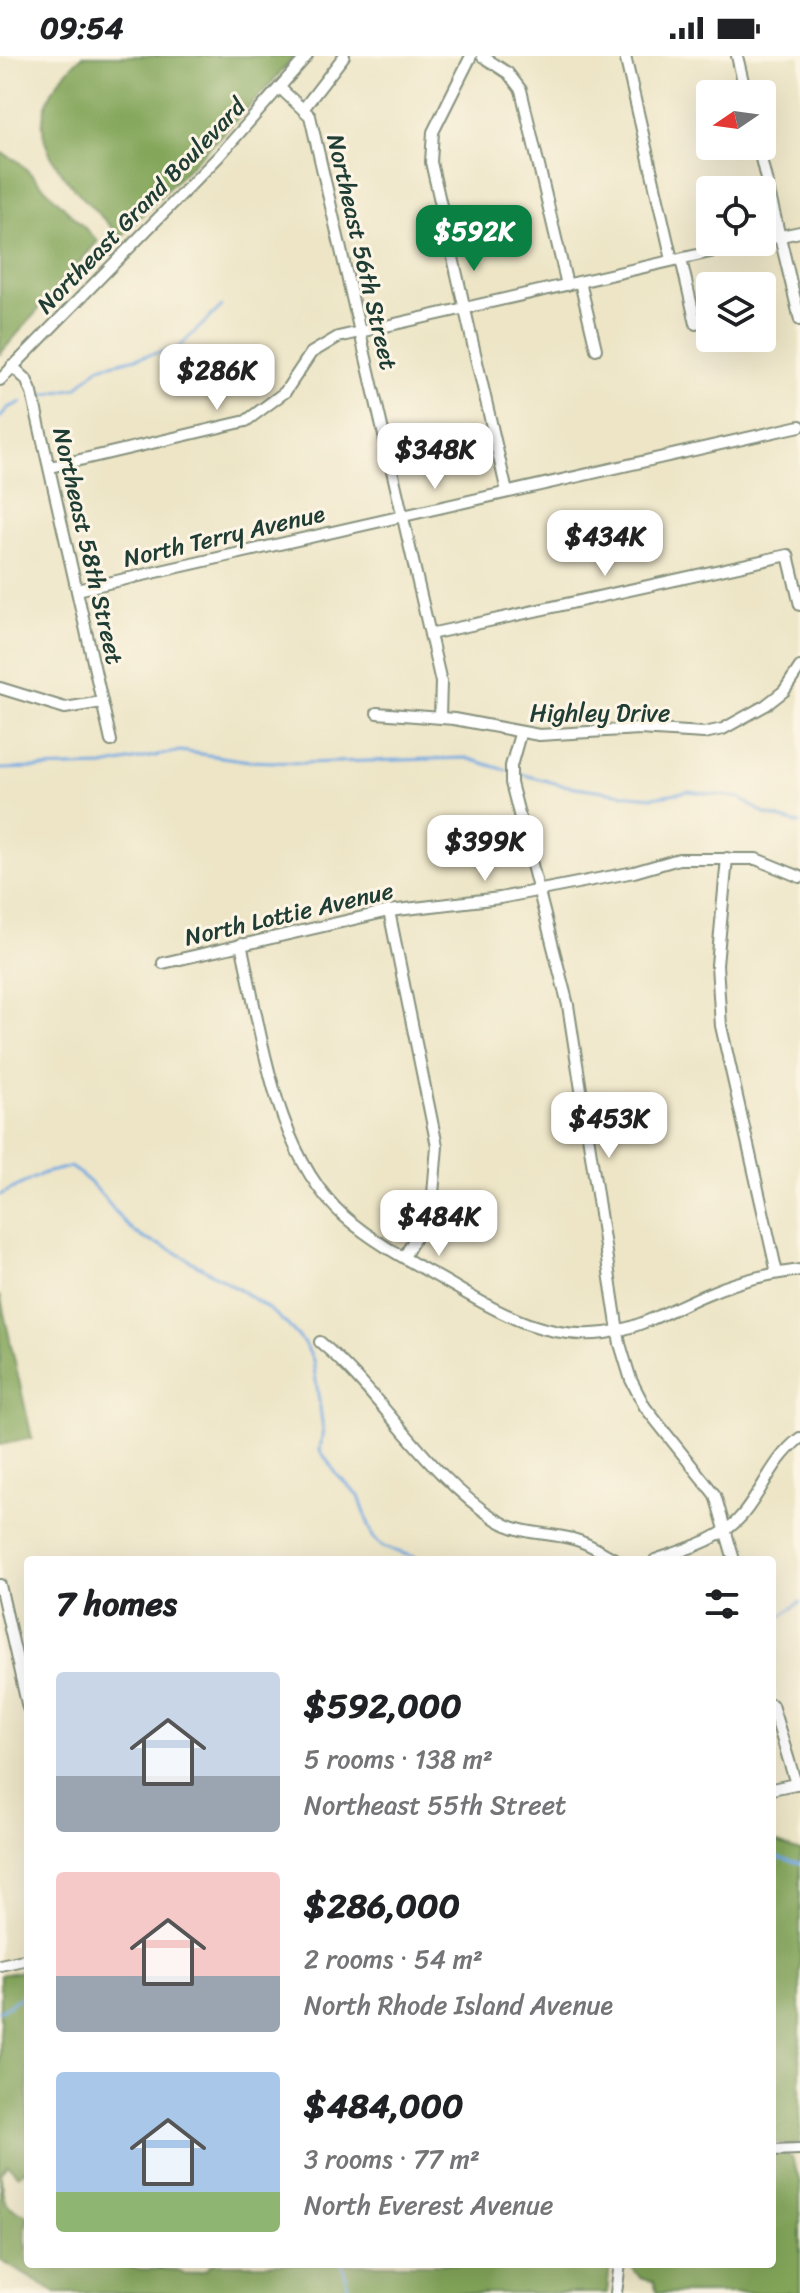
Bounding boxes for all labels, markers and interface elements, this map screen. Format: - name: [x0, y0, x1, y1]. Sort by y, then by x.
- text: 09:54: [40, 1, 124, 55]
- north arrow: [696, 80, 776, 160]
- map controls: [696, 80, 776, 352]
- street label: Northeast Grand Boulevard: [26, 87, 257, 324]
- street label: Northeast 56th Street: [314, 130, 410, 374]
- button: locate: [696, 176, 776, 256]
- pin: $592K: [418, 205, 530, 273]
- text: $592K: [434, 208, 514, 254]
- button: layers: [696, 272, 776, 352]
- pin: $286K: [161, 344, 273, 412]
- text: $286K: [178, 347, 256, 393]
- street label: Northeast 58th Street: [40, 423, 136, 669]
- pin: $348K: [379, 423, 491, 491]
- text: $348K: [395, 426, 475, 472]
- street label: North Terry Avenue: [119, 492, 329, 580]
- pin: $434K: [549, 510, 661, 578]
- text: $434K: [565, 513, 645, 559]
- street label: Highley Drive: [530, 692, 670, 734]
- pin: $399K: [429, 815, 541, 883]
- text: $399K: [445, 818, 525, 864]
- street label: North Lottie Avenue: [180, 870, 398, 958]
- pin: $453K: [553, 1092, 665, 1160]
- text: $453K: [569, 1095, 649, 1141]
- pin: $484K: [383, 1190, 495, 1258]
- text: $484K: [398, 1193, 480, 1239]
- text: 7 homes: [56, 1574, 177, 1634]
- icon: filters: [700, 1582, 744, 1626]
- text: $592,000: [304, 1676, 462, 1736]
- icon: home: [120, 1704, 216, 1800]
- text: 5 rooms · 138 m²: [304, 1736, 493, 1782]
- text: Northeast 55th Street: [304, 1782, 566, 1828]
- text: $286,000: [304, 1876, 460, 1936]
- icon: home: [120, 1904, 216, 2000]
- text: 2 rooms · 54 m²: [304, 1936, 483, 1982]
- text: North Rhode Island Avenue: [304, 1982, 613, 2028]
- text: $484,000: [304, 2076, 464, 2136]
- icon: home: [120, 2104, 216, 2200]
- text: 3 rooms · 77 m²: [304, 2136, 480, 2182]
- text: North Everest Avenue: [304, 2182, 553, 2228]

